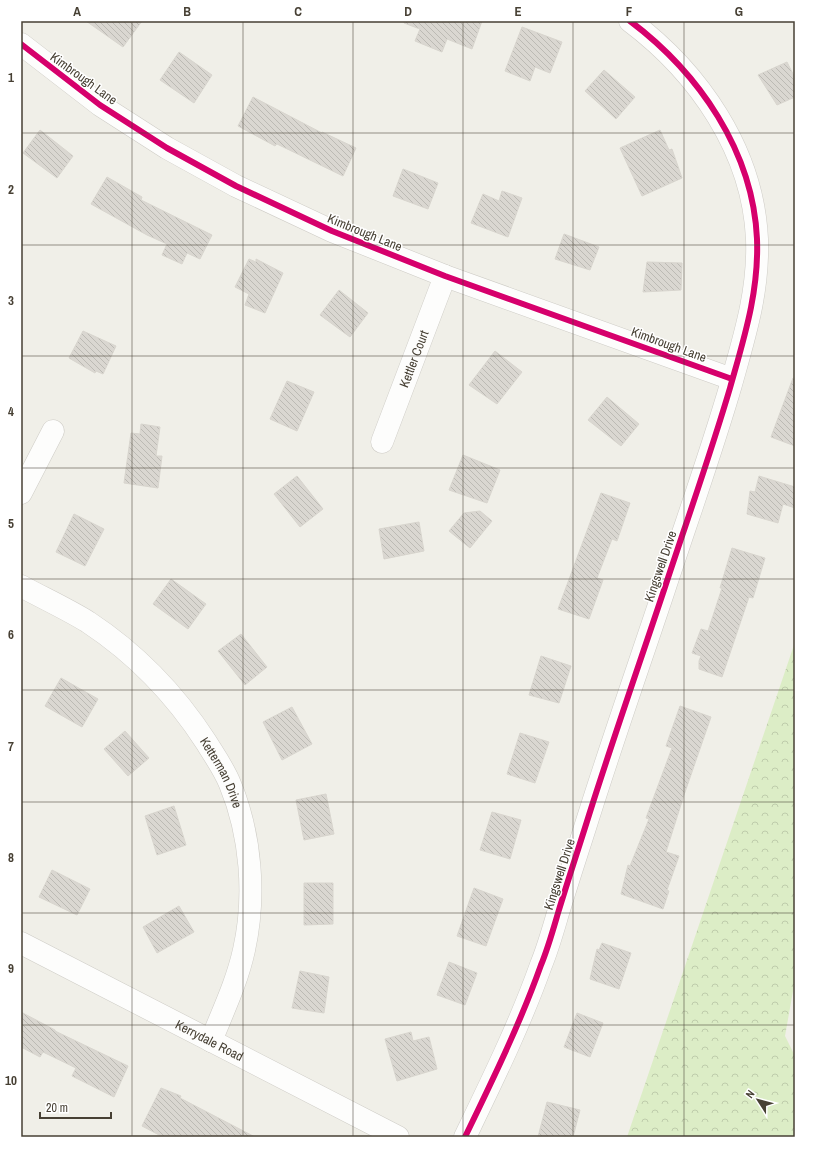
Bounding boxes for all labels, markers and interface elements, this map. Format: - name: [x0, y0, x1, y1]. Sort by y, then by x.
- text: A: [73, 3, 81, 20]
- text: B: [183, 3, 191, 20]
- text: C: [294, 3, 302, 20]
- text: D: [404, 3, 412, 20]
- text: E: [514, 3, 522, 20]
- text: F: [626, 3, 633, 20]
- text: G: [735, 3, 743, 20]
- street label: Kimbrough Lane: [47, 48, 121, 108]
- text: 1: [8, 69, 14, 86]
- text: 2: [8, 181, 14, 198]
- street label: Kimbrough Lane: [325, 210, 405, 255]
- text: 3: [8, 292, 14, 309]
- street label: Kimbrough Lane: [629, 323, 709, 366]
- street label: Kettler Court: [395, 328, 433, 390]
- text: 4: [8, 403, 14, 420]
- text: 5: [8, 515, 14, 532]
- street label: Kingswell Drive: [640, 528, 681, 604]
- text: 6: [8, 626, 14, 643]
- street label: Ketterman Drive: [196, 734, 246, 810]
- text: 7: [8, 738, 14, 755]
- street label: Kingswell Drive: [540, 836, 579, 912]
- text: 8: [8, 849, 14, 866]
- text: 9: [8, 960, 14, 977]
- street label: Kerrydale Road: [172, 1016, 246, 1065]
- text: 10: [5, 1072, 17, 1089]
- north arrow: [738, 1080, 778, 1120]
- text: N: [742, 1087, 757, 1101]
- scale bar: [40, 1094, 111, 1120]
- text: 20 m: [46, 1100, 68, 1116]

